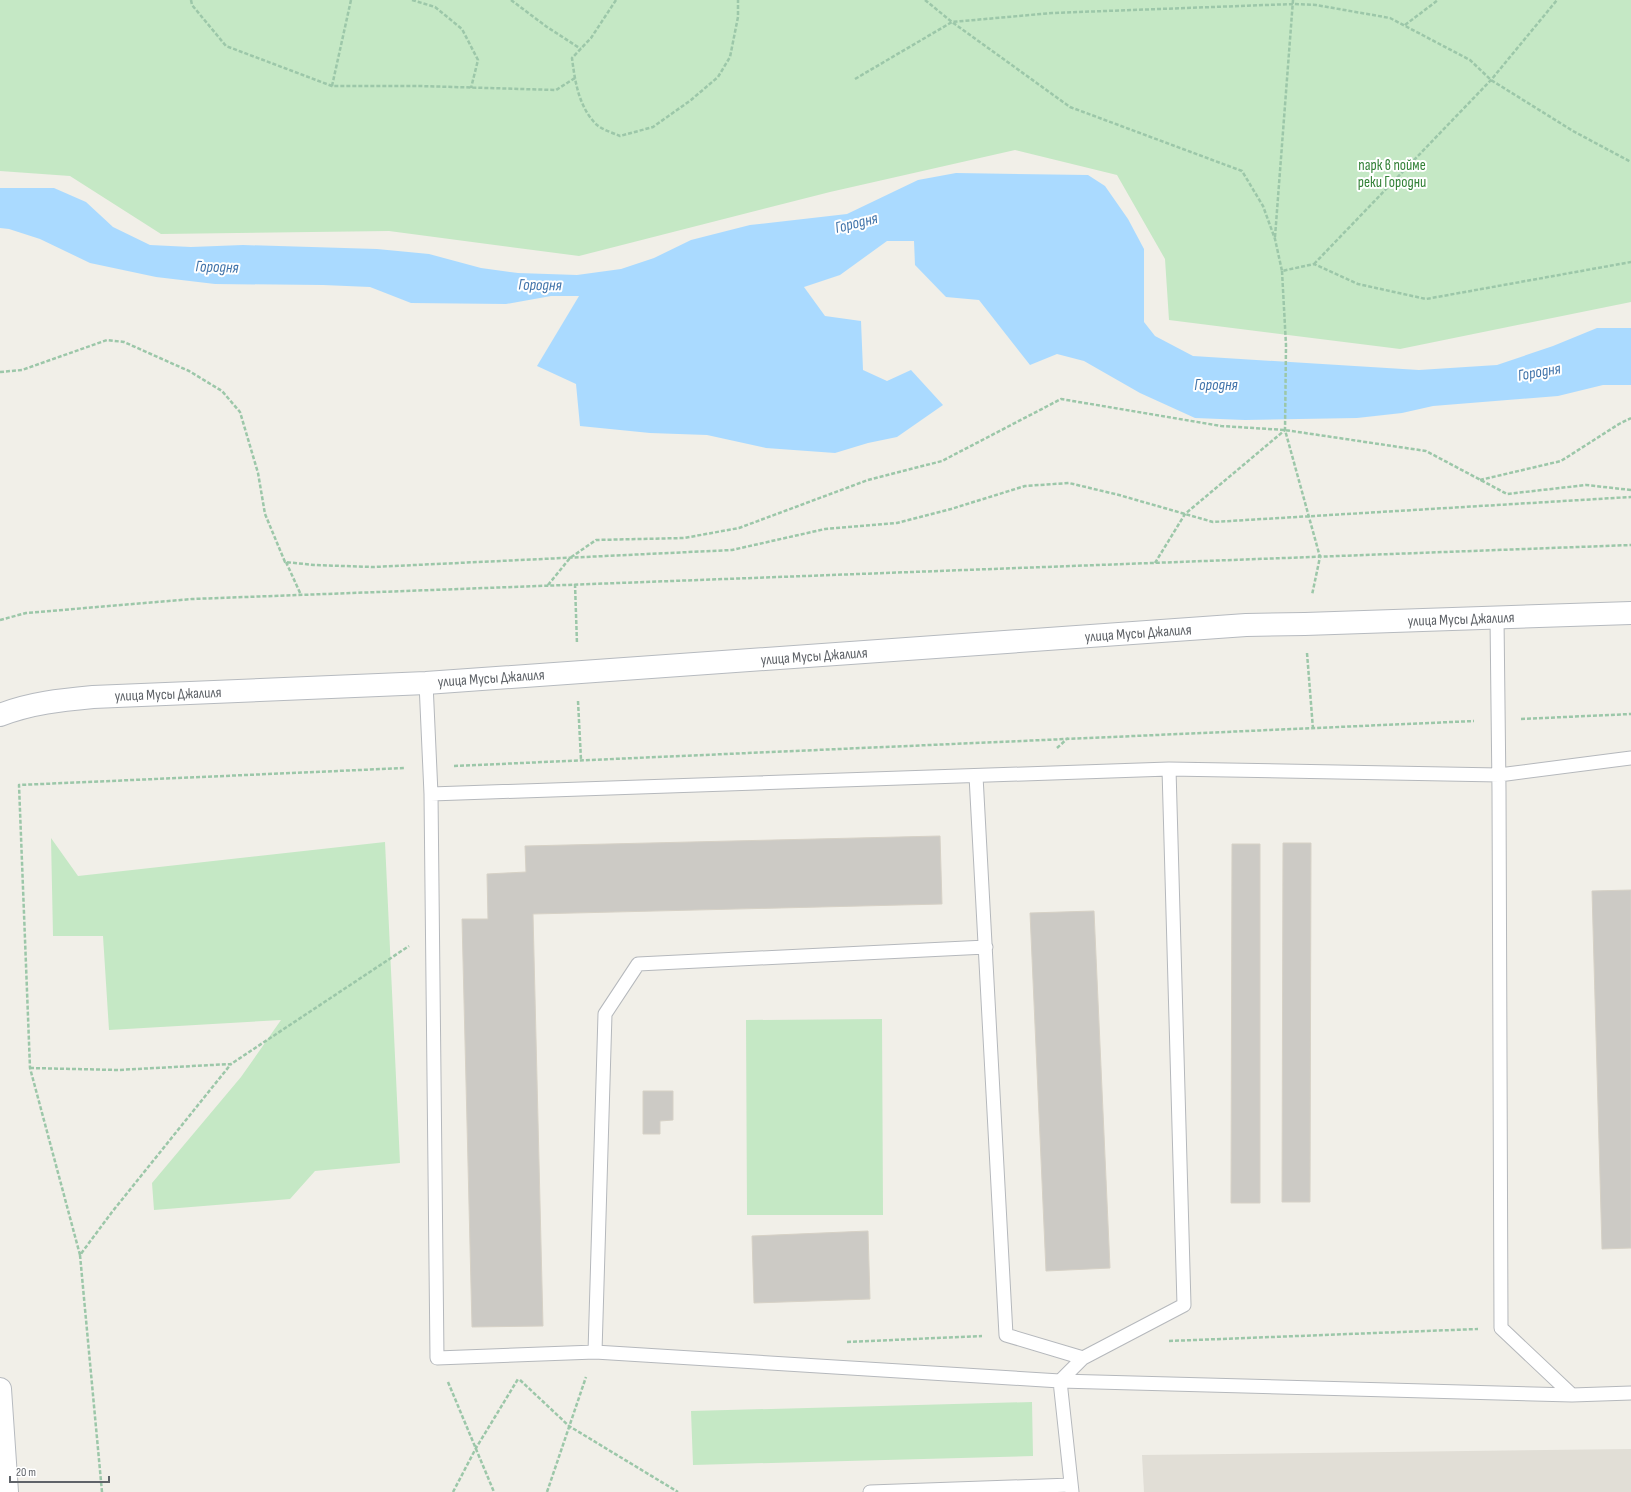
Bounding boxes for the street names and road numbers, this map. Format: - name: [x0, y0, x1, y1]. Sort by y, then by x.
- street label: улица Мусы Джалиля: [1407, 608, 1515, 631]
- street label: улица Мусы Джалиля: [1084, 620, 1192, 647]
- street label: улица Мусы Джалиля: [760, 643, 868, 670]
- street label: улица Мусы Джалиля: [437, 665, 545, 692]
- street label: улица Мусы Джалиля: [114, 683, 222, 706]

